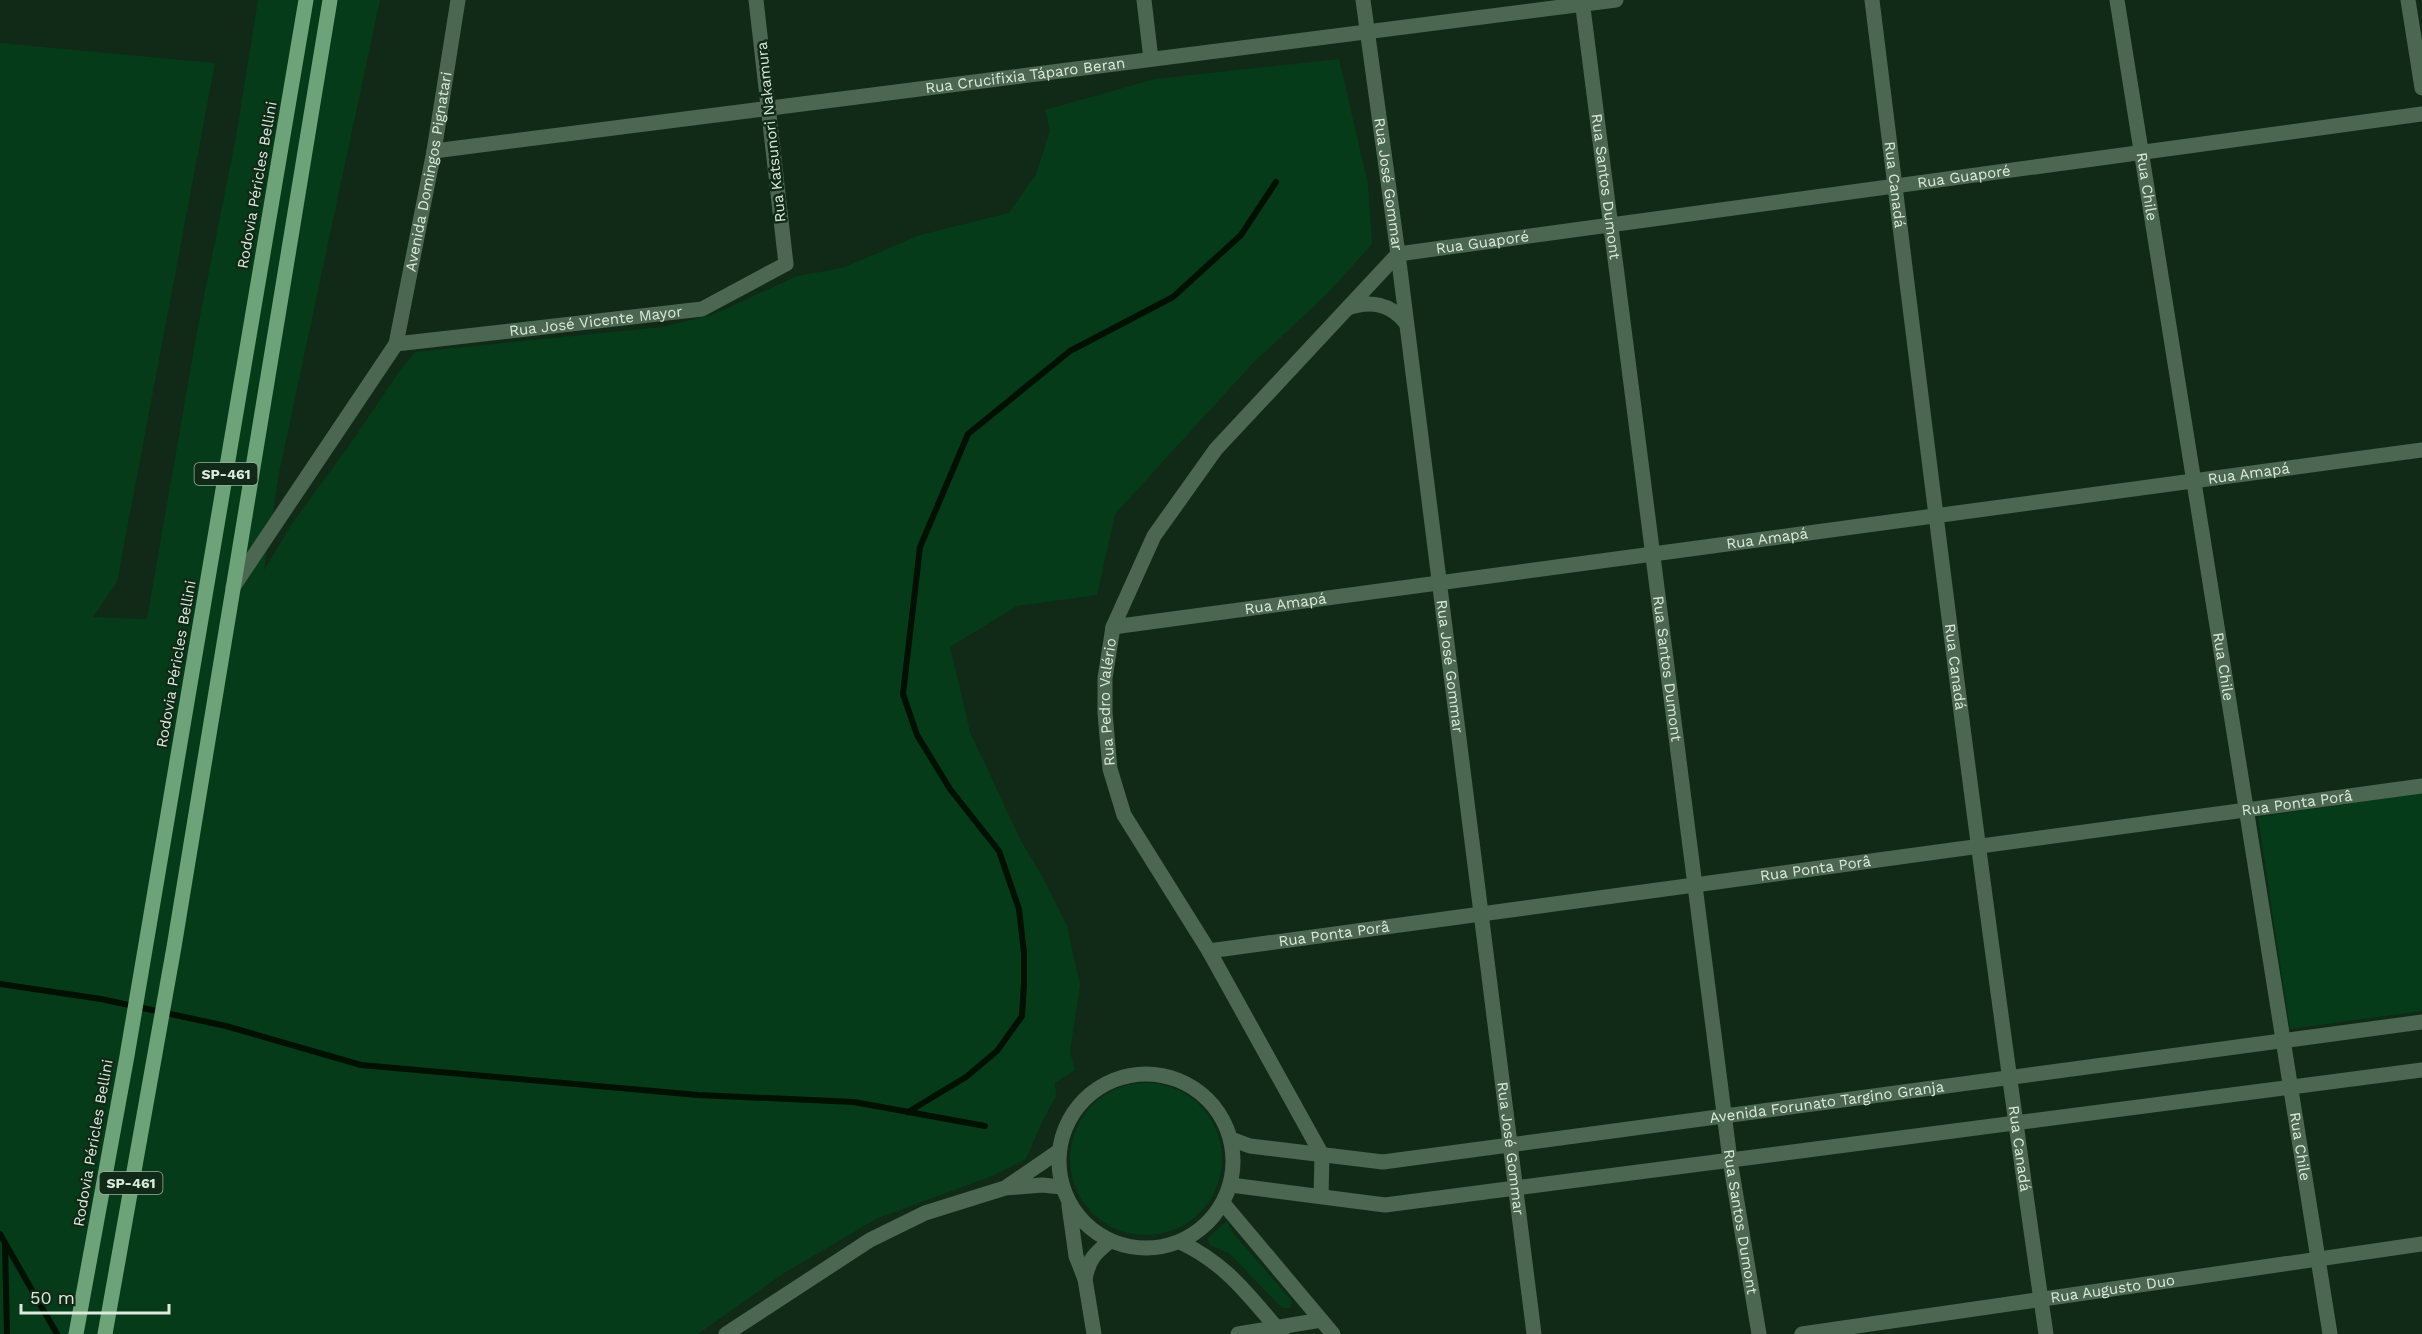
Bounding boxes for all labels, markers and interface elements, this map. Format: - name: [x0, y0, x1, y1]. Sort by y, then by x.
- street label: Rua Katsunori Nakamura: [753, 40, 789, 223]
- street label: Rua Crucifixia Táparo Beran: [924, 54, 1126, 97]
- street label: Avenida Domingos Pignatari: [401, 70, 455, 273]
- street label: Rodovia Péricles Bellini: [233, 100, 281, 270]
- street label: Rua Santos Dumont: [1588, 113, 1624, 261]
- street label: Rua José Gommar: [1370, 117, 1406, 252]
- street label: Rua Canadá: [1881, 140, 1909, 229]
- street label: Rua Chile: [2132, 151, 2161, 222]
- street label: Rua Guaporé: [1916, 161, 2012, 192]
- street label: Rua Guaporé: [1435, 227, 1530, 258]
- street label: Rua José Vicente Mayor: [508, 302, 683, 340]
- street label: Rua Amapá: [2207, 459, 2291, 488]
- road number: SP-461: [194, 463, 258, 485]
- street label: Rua Amapá: [1725, 524, 1810, 553]
- street label: Rodovia Péricles Bellini: [152, 579, 200, 749]
- street label: Rua Amapá: [1243, 589, 1328, 618]
- street label: Rua Santos Dumont: [1649, 595, 1686, 743]
- street label: Rua José Gommar: [1433, 599, 1467, 734]
- street label: Rua Canadá: [1941, 623, 1970, 712]
- street label: Rua Chile: [2209, 631, 2238, 702]
- street label: Rua Pedro Valério: [1096, 637, 1120, 767]
- street label: Rua Ponta Porâ: [2240, 786, 2354, 819]
- street label: Rua Ponta Porâ: [1759, 852, 1872, 885]
- street label: Rua Ponta Porâ: [1277, 918, 1391, 950]
- street label: Rodovia Péricles Bellini: [69, 1058, 117, 1228]
- street label: Avenida Forunato Targino Granja: [1708, 1077, 1946, 1127]
- street label: Rua José Gommar: [1493, 1081, 1528, 1216]
- street label: Rua Canadá: [2005, 1104, 2034, 1193]
- street label: Rua Chile: [2286, 1111, 2314, 1182]
- street label: Rua Santos Dumont: [1720, 1148, 1761, 1296]
- road number: SP-461: [100, 1172, 162, 1194]
- street label: Rua Augusto Duo: [2049, 1271, 2176, 1307]
- scale bar: [21, 1277, 170, 1315]
- text: 50 m: [30, 1287, 75, 1308]

